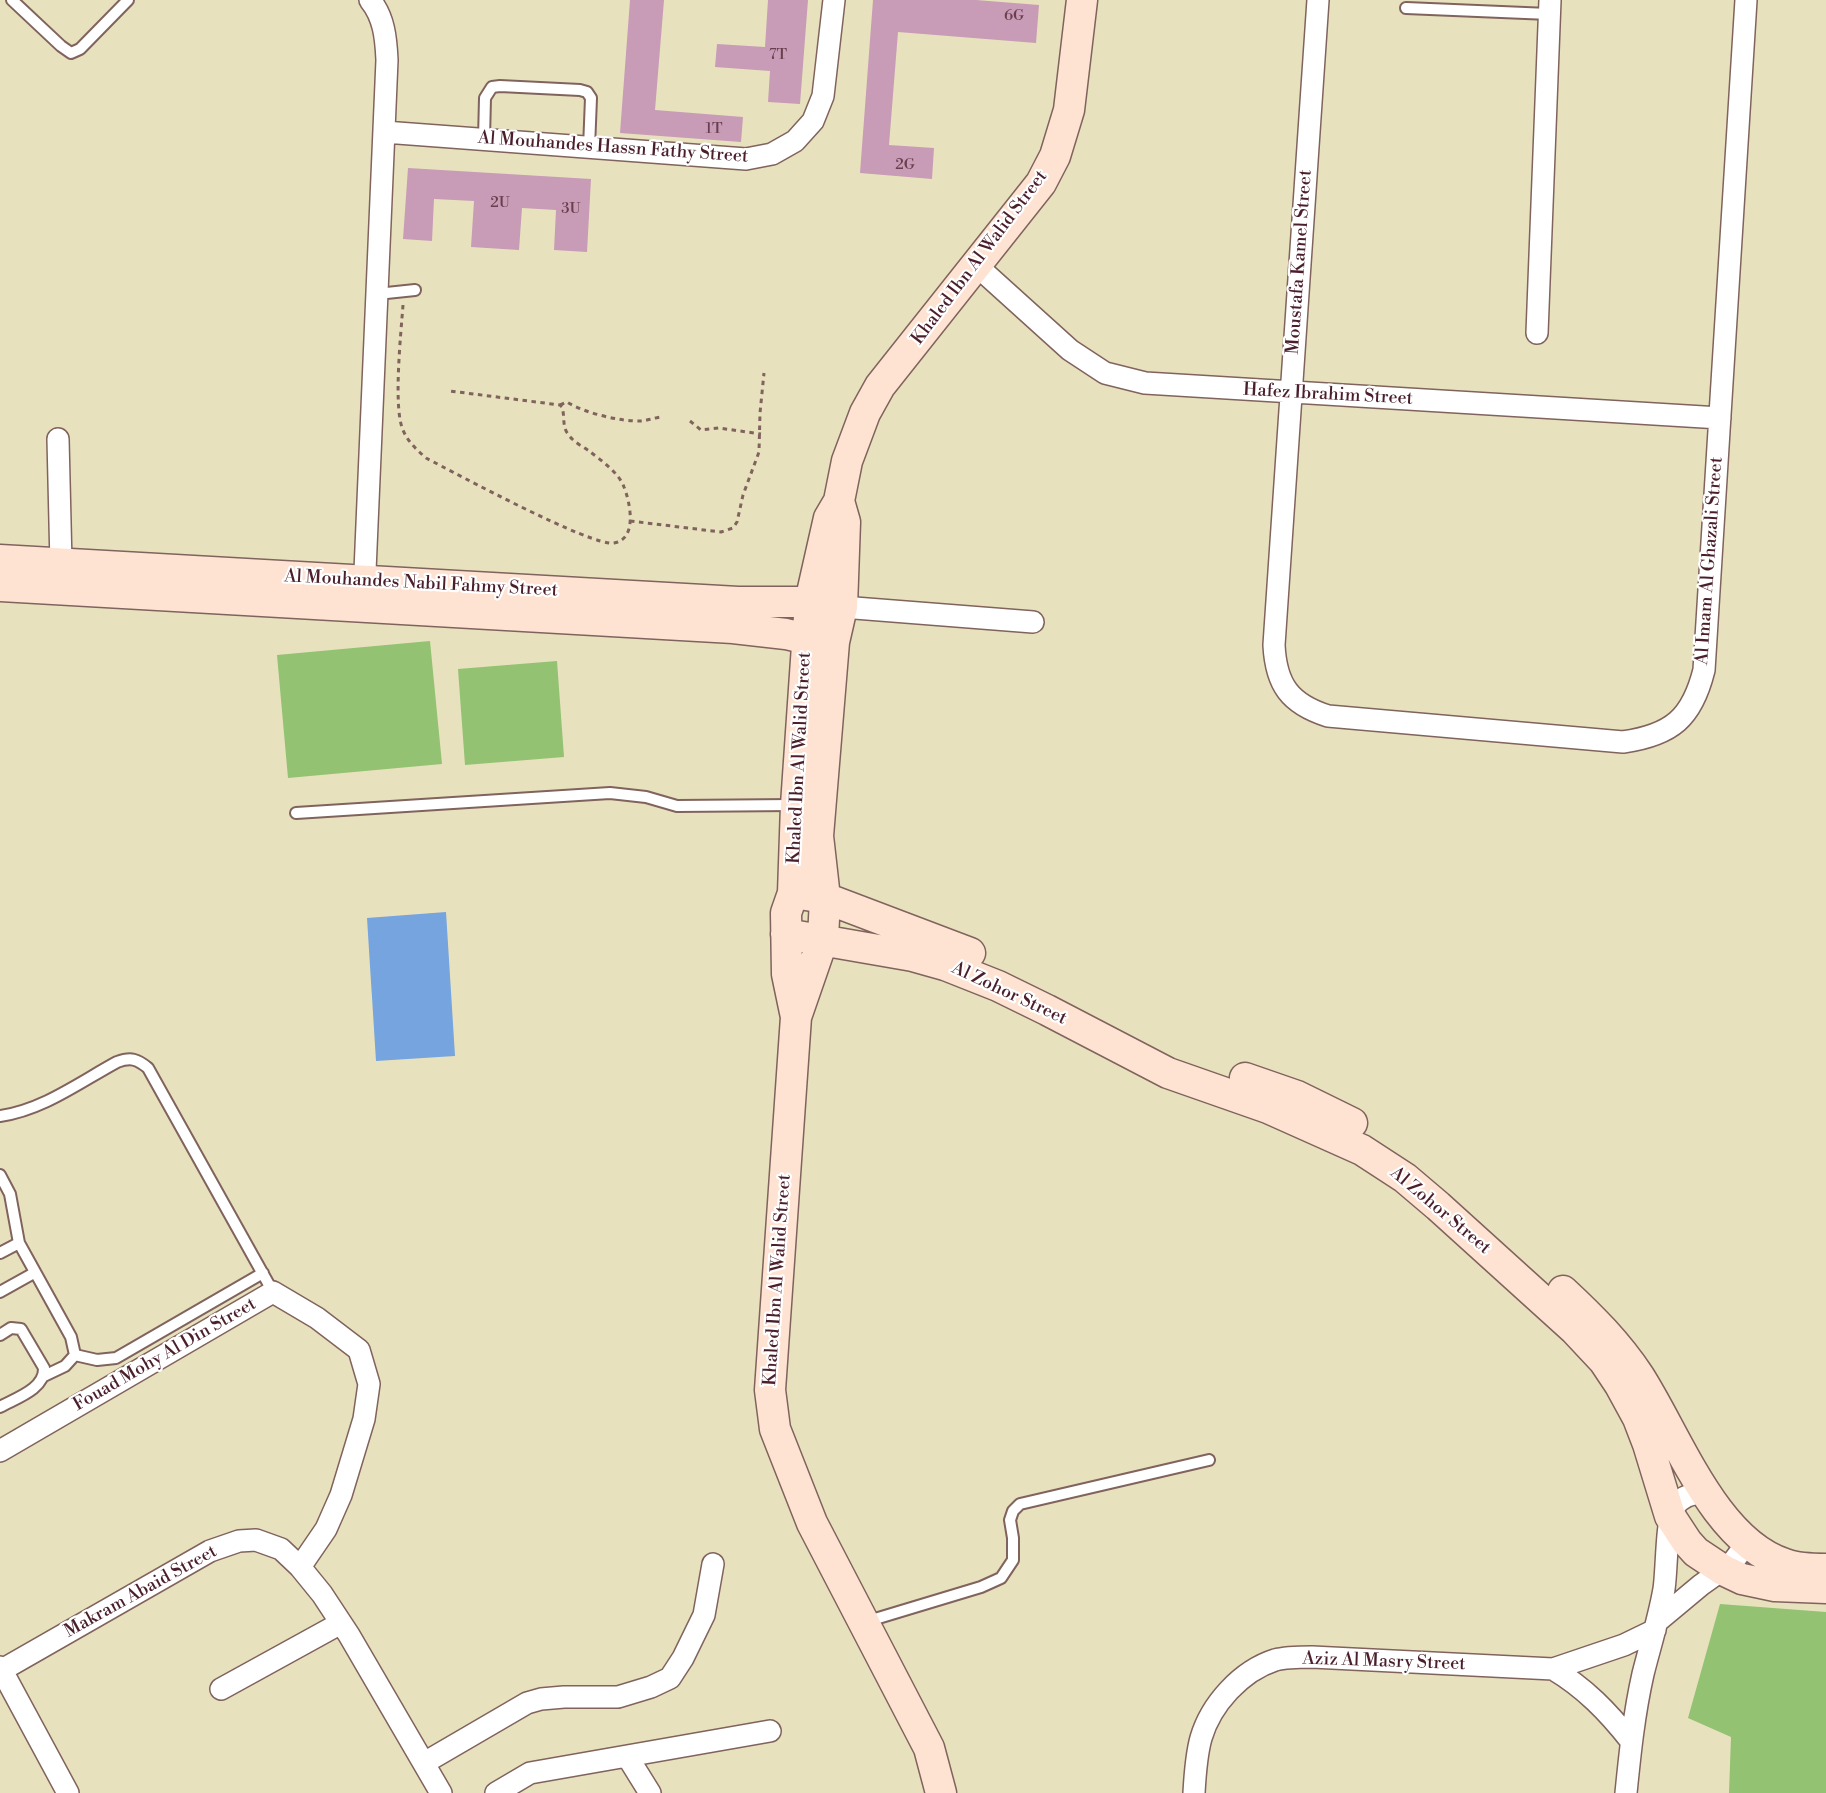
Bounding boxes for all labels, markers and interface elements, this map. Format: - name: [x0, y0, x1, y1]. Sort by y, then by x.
- house number: 6G: [1004, 7, 1024, 25]
- house number: 7T: [769, 46, 787, 64]
- house number: 1T: [705, 120, 723, 138]
- street label: Al Mouhandes Hassn Fathy Street: [477, 128, 749, 168]
- house number: 2G: [895, 156, 915, 174]
- street label: Khaled Ibn Al Walid Street: [907, 167, 1053, 349]
- street label: Moustafa Kamel Street: [1283, 169, 1317, 355]
- house number: 2U: [490, 194, 510, 212]
- house number: 3U: [561, 200, 581, 218]
- street label: Hafez Ibrahim Street: [1243, 380, 1413, 410]
- street label: Al Imam Al Ghazali Street: [1692, 456, 1728, 666]
- street label: Al Mouhandes Nabil Fahmy Street: [284, 566, 558, 602]
- street label: Khaled Ibn Al Walid Street: [784, 651, 816, 865]
- street label: Al Zohor Street: [948, 958, 1070, 1030]
- street label: Al Zohor Street: [1385, 1163, 1495, 1259]
- street label: Khaled Ibn Al Walid Street: [760, 1173, 796, 1387]
- street label: Fouad Mohy Al Din Street: [70, 1294, 260, 1416]
- street label: Makram Abaid Street: [61, 1541, 221, 1643]
- street label: Aziz Al Masry Street: [1302, 1648, 1466, 1676]

